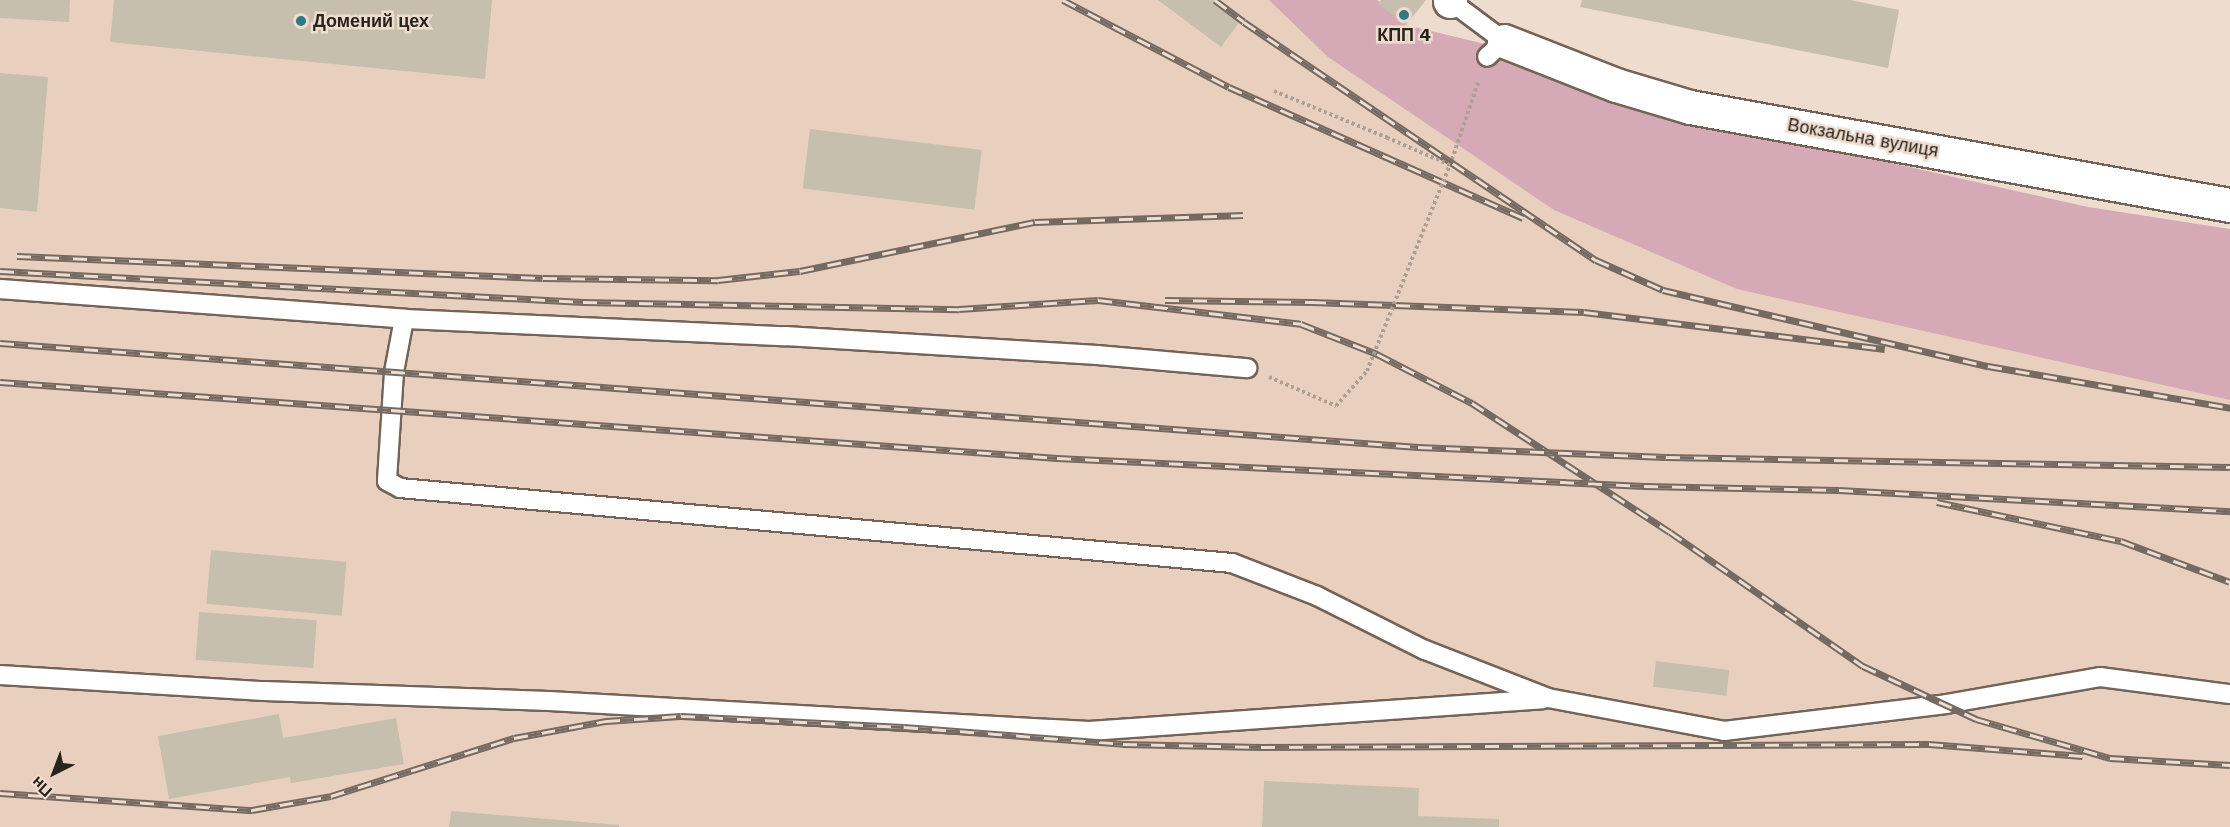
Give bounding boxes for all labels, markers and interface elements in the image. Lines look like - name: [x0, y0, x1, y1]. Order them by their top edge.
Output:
- marker: КПП 4: [1397, 8, 1411, 22]
- place label: Домений цех: [313, 10, 429, 32]
- marker: Домений цех: [294, 14, 308, 28]
- place label: КПП 4: [1377, 24, 1431, 46]
- street label: Вокзальна вулиця: [1786, 114, 1940, 162]
- north arrow: [24, 743, 84, 803]
- text: Пн: [27, 773, 56, 801]

